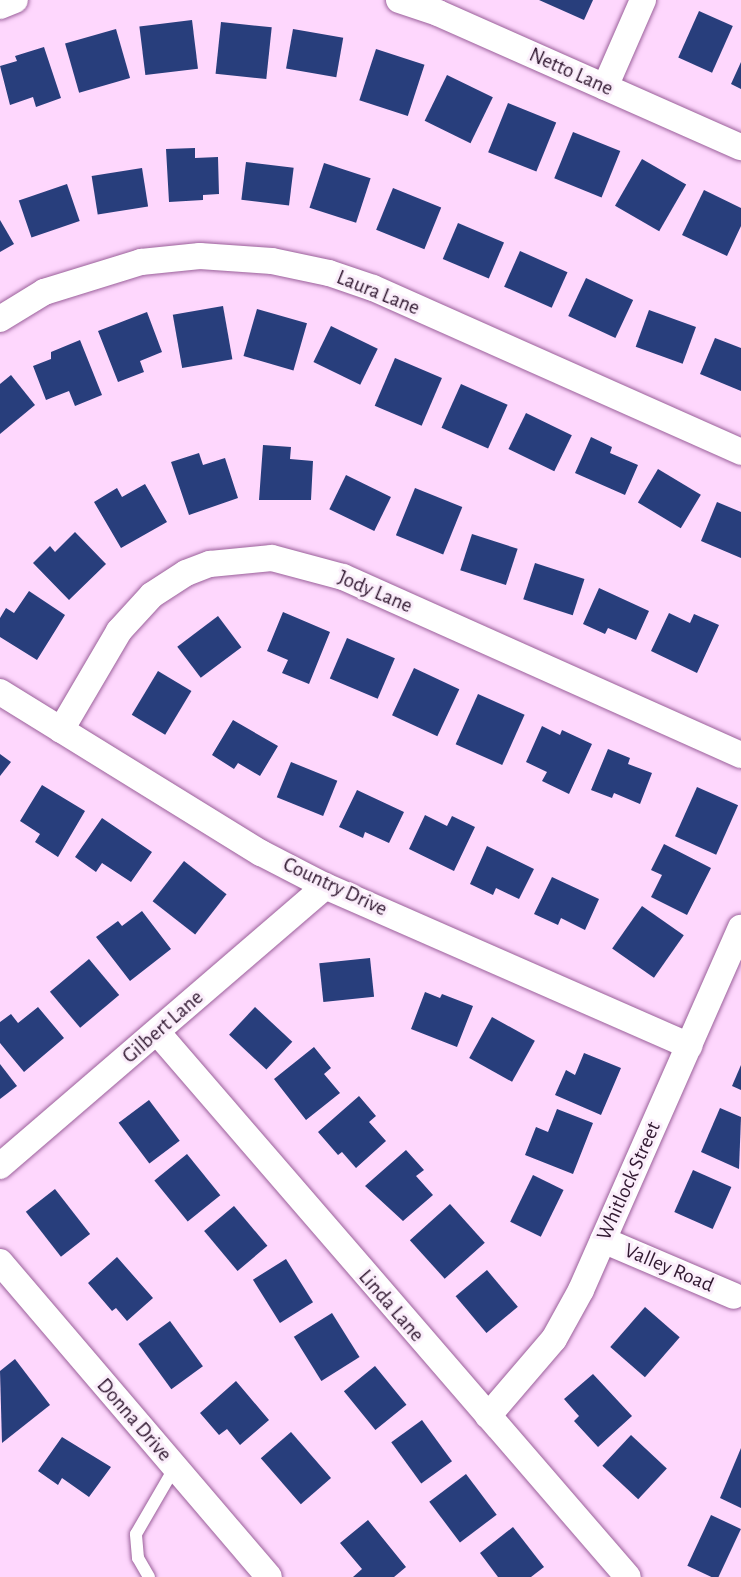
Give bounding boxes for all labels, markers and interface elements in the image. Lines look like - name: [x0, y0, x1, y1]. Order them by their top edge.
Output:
- street label: Netto Lane: [525, 42, 617, 102]
- street label: Laura Lane: [333, 265, 423, 321]
- street label: Jody Lane: [334, 565, 416, 619]
- street label: Country Drive: [279, 852, 391, 922]
- street label: Gilbert Lane: [117, 985, 209, 1069]
- street label: Whitlock Street: [592, 1118, 666, 1244]
- street label: Valley Road: [621, 1238, 717, 1298]
- street label: Linda Lane: [353, 1265, 429, 1347]
- street label: Donna Drive: [91, 1373, 177, 1467]

